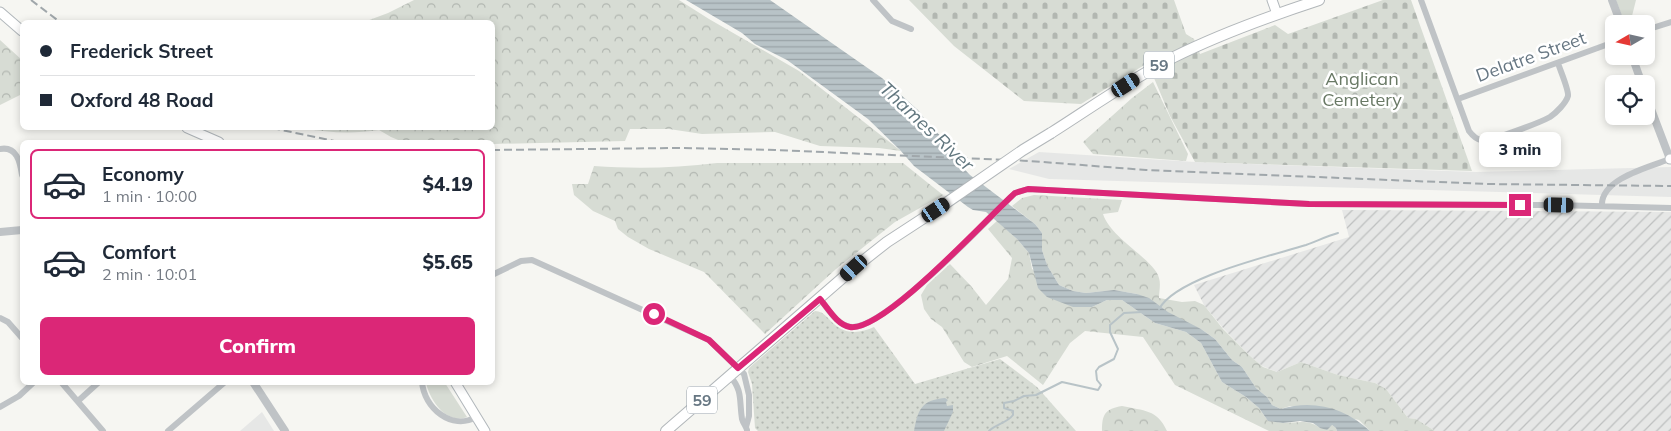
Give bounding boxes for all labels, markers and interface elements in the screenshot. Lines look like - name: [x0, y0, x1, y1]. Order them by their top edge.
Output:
- north arrow: [1605, 15, 1655, 65]
- map controls: [1605, 15, 1655, 125]
- street label: Delatre Street: [1473, 26, 1589, 87]
- text: Frederick Street: [70, 39, 213, 63]
- road number: 59: [1144, 52, 1174, 78]
- park label: Anglican Cemetery: [1322, 67, 1402, 111]
- car: [1109, 71, 1142, 99]
- button: locate: [1605, 75, 1655, 125]
- water label: Thames River: [875, 76, 980, 177]
- text: Oxford 48 Road: [70, 88, 214, 112]
- callout: 3 min: [1479, 132, 1561, 168]
- text: 3 min: [1499, 139, 1541, 159]
- icon: car: [42, 162, 87, 207]
- text: Economy: [102, 162, 184, 186]
- text: $4.19: [422, 172, 473, 196]
- text: 1 min · 10:00: [102, 186, 197, 206]
- route end: [1509, 194, 1531, 216]
- car: [919, 195, 952, 225]
- car: [1543, 197, 1574, 213]
- icon: car: [42, 240, 87, 285]
- text: Comfort: [102, 240, 176, 264]
- text: $5.65: [422, 250, 473, 274]
- car: [837, 252, 870, 284]
- text: 2 min · 10:01: [102, 264, 197, 284]
- route start: [643, 303, 665, 325]
- button: Confirm: [40, 317, 475, 375]
- road number: 59: [687, 386, 717, 414]

